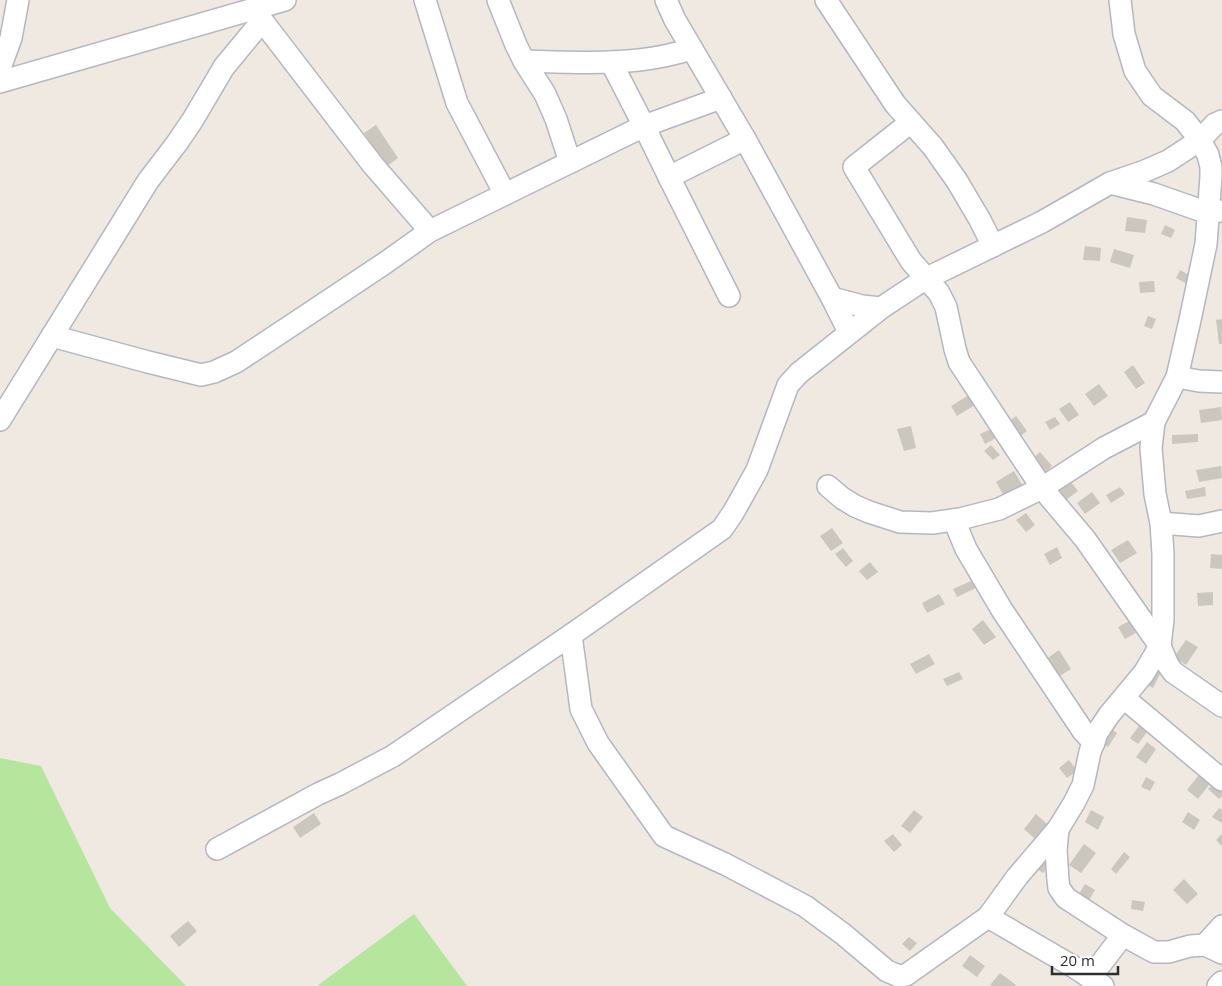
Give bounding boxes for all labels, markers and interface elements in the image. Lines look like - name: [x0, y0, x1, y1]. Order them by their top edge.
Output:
- scale bar: [1052, 944, 1118, 976]
- text: 20 m: [1060, 950, 1095, 970]

